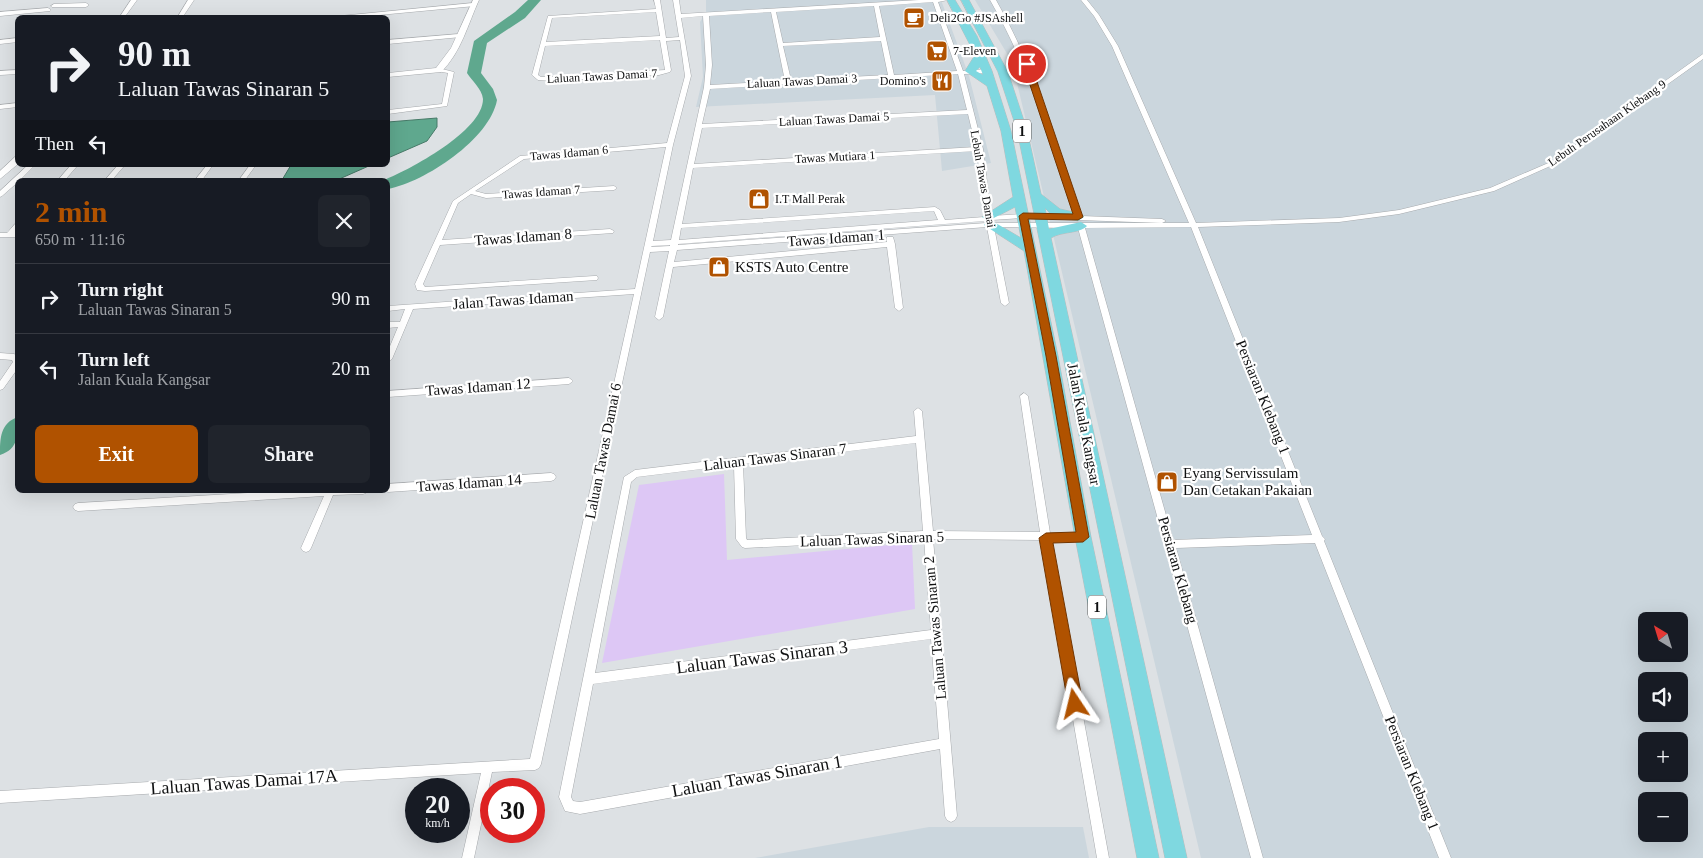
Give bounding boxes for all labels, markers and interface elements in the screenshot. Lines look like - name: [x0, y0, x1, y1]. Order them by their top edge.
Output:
- cafe icon: Deli2Go #JSAshell: [902, 6, 926, 30]
- place label: Deli2Go #JSAshell: [930, 11, 1024, 25]
- icon: right: [35, 35, 100, 100]
- text: 90 m: [118, 35, 191, 74]
- supermarket icon: 7-Eleven: [925, 39, 949, 63]
- pin: [1006, 43, 1048, 85]
- place label: 7-Eleven: [953, 44, 996, 58]
- icon: arrive: [1013, 50, 1041, 78]
- street label: Laluan Tawas Damai 7: [546, 66, 658, 86]
- restaurant icon: Domino's: [930, 69, 954, 93]
- street label: Laluan Tawas Damai 3: [746, 71, 858, 91]
- place label: Domino's: [880, 74, 926, 88]
- text: Laluan Tawas Sinaran 5: [118, 76, 329, 101]
- street label: Lebuh Perusahaan Klebang 9: [1545, 77, 1669, 169]
- street label: Laluan Tawas Damai 5: [778, 109, 890, 129]
- road number: 1: [1013, 120, 1031, 142]
- street label: Lebuh Tawas Damai: [968, 129, 999, 230]
- icon: left: [84, 130, 112, 158]
- text: Then: [35, 133, 74, 154]
- street label: Tawas Idaman 6: [529, 143, 609, 163]
- street label: Tawas Mutiara 1: [794, 148, 876, 166]
- street label: Tawas Idaman 7: [501, 182, 581, 202]
- shop icon: I.T Mall Perak: [747, 187, 771, 211]
- place label: I.T Mall Perak: [775, 192, 845, 206]
- text: 2 min: [35, 195, 108, 228]
- button: close: [318, 195, 370, 247]
- street label: Tawas Idaman 8: [474, 226, 572, 248]
- street label: Tawas Idaman 1: [787, 227, 885, 249]
- text: 650 m · 11:16: [35, 231, 125, 248]
- shop icon: KSTS Auto Centre: [707, 255, 731, 279]
- place label: KSTS Auto Centre: [735, 259, 849, 275]
- text: Turn right: [78, 279, 163, 300]
- icon: right: [35, 285, 63, 313]
- text: 90 m: [331, 288, 370, 309]
- street label: Jalan Tawas Idaman: [452, 288, 574, 312]
- text: Laluan Tawas Sinaran 5: [78, 301, 232, 318]
- street label: Persiaran Klebang 1: [1233, 338, 1293, 456]
- text: Turn left: [78, 349, 150, 370]
- icon: left: [35, 355, 63, 383]
- text: 20 m: [331, 358, 370, 379]
- street label: Jalan Kuala Kangsar: [1064, 362, 1104, 486]
- text: Jalan Kuala Kangsar: [78, 371, 210, 388]
- street label: Tawas Idaman 12: [425, 375, 531, 399]
- street label: Laluan Tawas Damai 6: [582, 381, 624, 520]
- button: Exit: [35, 425, 198, 483]
- button: Share: [208, 425, 370, 483]
- street label: Laluan Tawas Sinaran 7: [703, 440, 848, 474]
- place label: Eyang Servissulam Dan Cetakan Pakaian: [1183, 465, 1313, 498]
- shop icon: Eyang Servissulam Dan Cetakan Pakaian: [1155, 470, 1179, 494]
- street label: Tawas Idaman 14: [416, 471, 523, 495]
- street label: Persiaran Klebang: [1155, 515, 1201, 626]
- street label: Laluan Tawas Sinaran 5: [800, 528, 944, 550]
- street label: Laluan Tawas Sinaran 2: [921, 556, 949, 700]
- road number: 1: [1088, 596, 1106, 618]
- north arrow: [1638, 612, 1688, 662]
- map controls: [1638, 612, 1688, 842]
- street label: Laluan Tawas Sinaran 3: [675, 637, 849, 677]
- button: sound: [1638, 672, 1688, 722]
- position arrow: [1048, 677, 1100, 729]
- street label: Persiaran Klebang 1: [1382, 714, 1442, 832]
- button: +: [1638, 732, 1688, 782]
- street label: Laluan Tawas Sinaran 1: [670, 751, 844, 801]
- street label: Laluan Tawas Damai 17A: [150, 765, 338, 799]
- speed limit sign: 30: [480, 778, 545, 843]
- text: 20: [425, 791, 450, 818]
- button: −: [1638, 792, 1688, 842]
- text: km/h: [425, 816, 450, 830]

